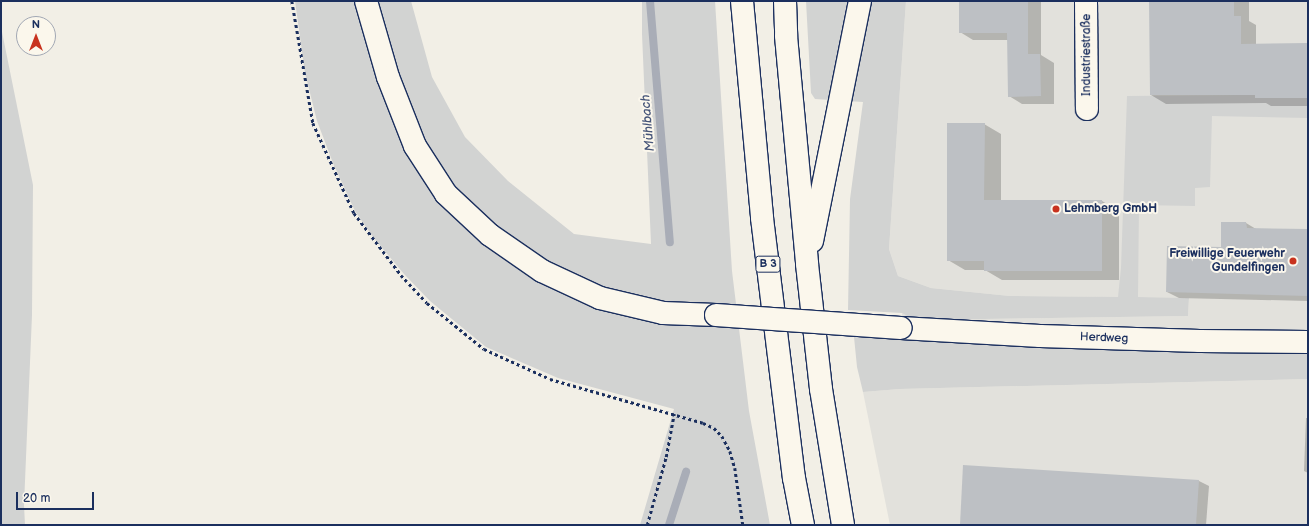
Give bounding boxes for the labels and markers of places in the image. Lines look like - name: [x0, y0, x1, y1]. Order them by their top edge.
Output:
- place label: Lehmberg GmbH: [1064, 202, 1157, 216]
- marker: Lehmberg GmbH: [1051, 204, 1061, 214]
- place label: Freiwillige Feuerwehr Gundelfingen: [1169, 247, 1285, 275]
- marker: Freiwillige Feuerwehr Gundelfingen: [1288, 256, 1298, 266]

